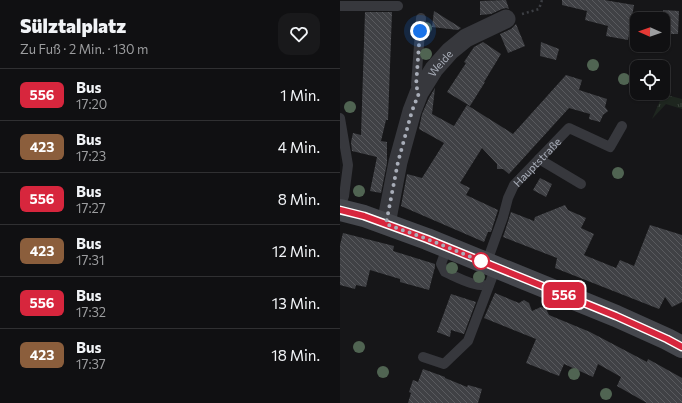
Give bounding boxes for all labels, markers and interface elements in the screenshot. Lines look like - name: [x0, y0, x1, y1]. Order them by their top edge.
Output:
- north arrow: [630, 12, 670, 52]
- map controls: [630, 12, 670, 100]
- button: heart: [278, 13, 320, 55]
- text: Sülztalplatz: [20, 14, 126, 37]
- your location: [410, 21, 430, 41]
- text: Zu Fuß · 2 Min. · 130 m: [20, 41, 148, 57]
- street label: Weide: [425, 47, 455, 79]
- button: locate: [630, 60, 670, 100]
- text: Bus: [76, 78, 101, 96]
- text: 556: [30, 86, 54, 103]
- text: 1 Min.: [280, 86, 320, 104]
- text: 17:20: [76, 96, 107, 112]
- text: Bus: [76, 130, 101, 148]
- street label: Hauptstraße: [510, 134, 563, 189]
- text: 423: [30, 138, 54, 155]
- text: 4 Min.: [278, 138, 320, 156]
- text: 17:23: [76, 148, 106, 164]
- text: Bus: [76, 182, 101, 200]
- text: 556: [30, 190, 54, 207]
- text: 8 Min.: [278, 190, 320, 208]
- text: 17:27: [76, 200, 106, 216]
- text: Bus: [76, 234, 101, 252]
- text: 423: [30, 242, 54, 259]
- text: 12 Min.: [272, 242, 320, 260]
- text: 17:31: [76, 252, 104, 268]
- unlabelled marker: [472, 252, 490, 270]
- line badge: 556: [541, 282, 587, 308]
- text: Bus: [76, 286, 101, 304]
- text: 556: [552, 286, 576, 303]
- text: 556: [30, 294, 54, 311]
- text: 13 Min.: [272, 294, 320, 312]
- text: 17:32: [76, 304, 106, 320]
- text: Bus: [76, 338, 101, 356]
- text: 423: [30, 346, 54, 363]
- text: 18 Min.: [271, 346, 320, 364]
- text: 17:37: [76, 356, 106, 372]

